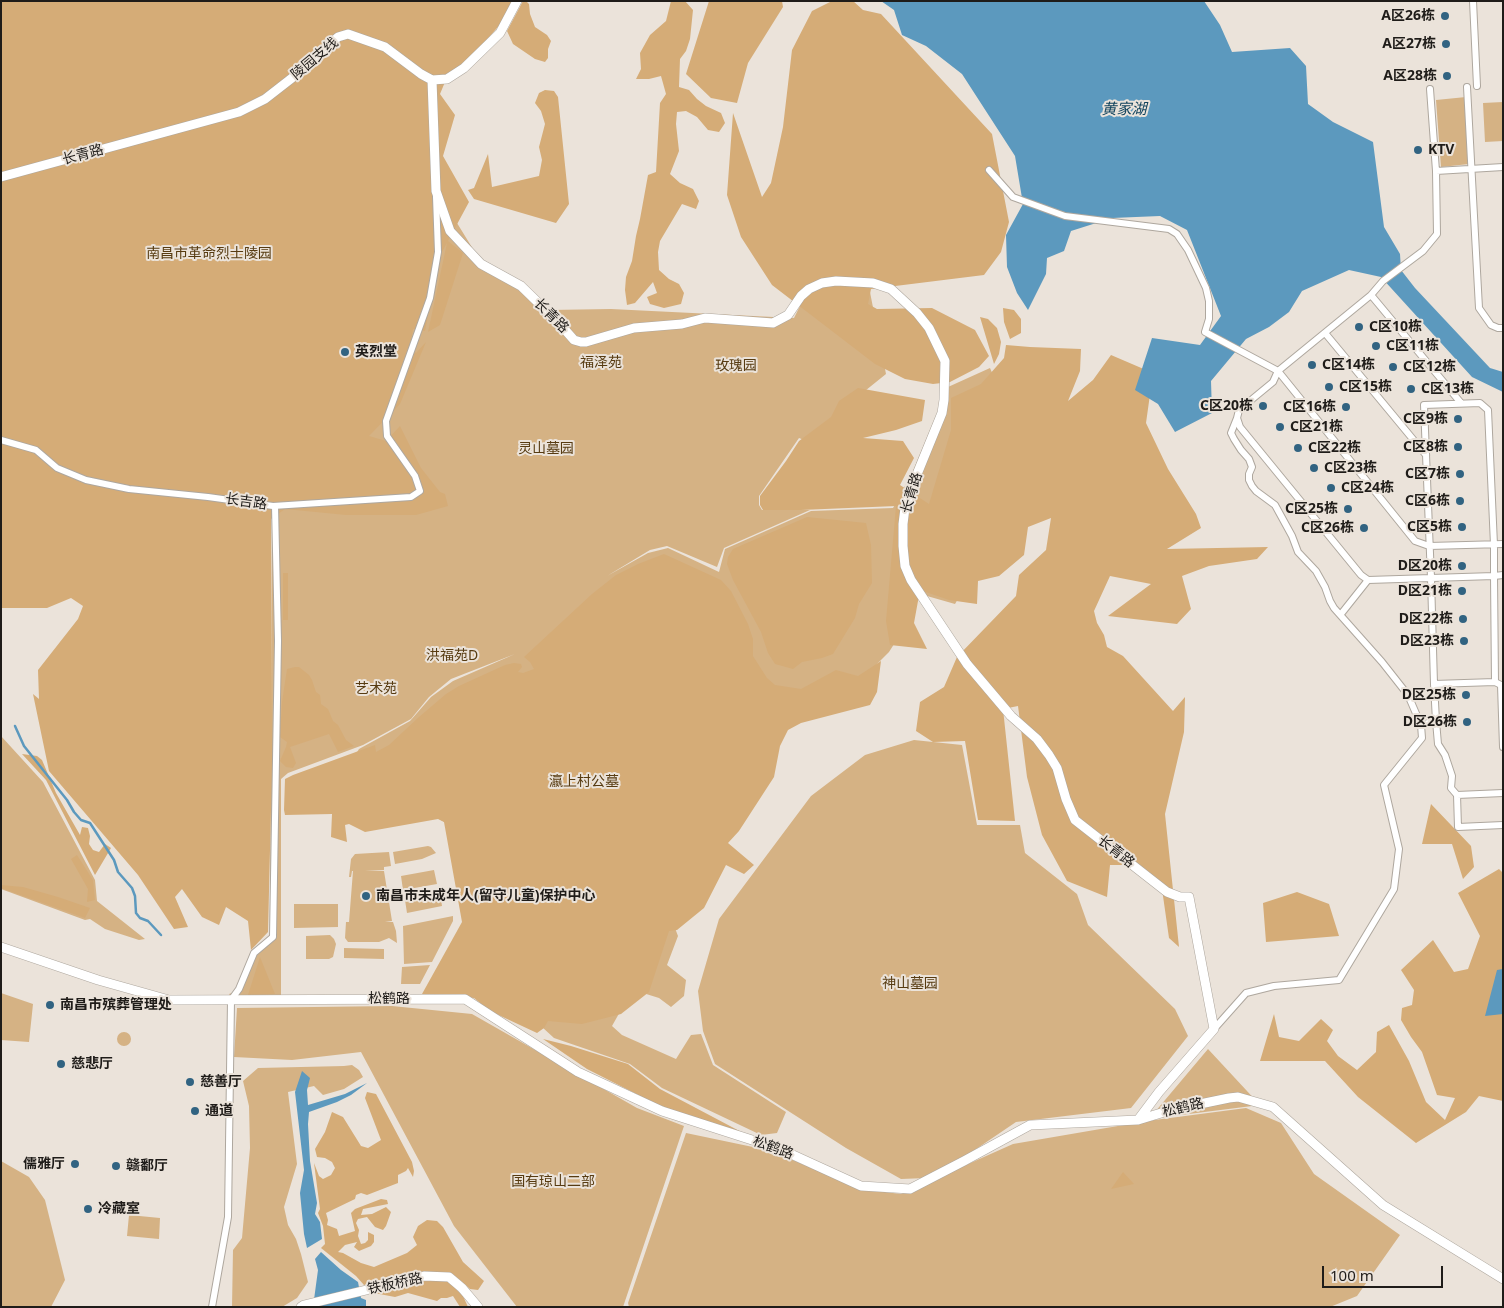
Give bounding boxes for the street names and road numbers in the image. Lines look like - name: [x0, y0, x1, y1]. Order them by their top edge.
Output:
- street label: 陵园支线: [288, 35, 342, 83]
- street label: 长青路: [61, 141, 105, 169]
- street label: 长青路: [530, 295, 572, 337]
- street label: 长青路: [898, 470, 926, 516]
- street label: 长吉路: [224, 491, 268, 513]
- street label: 长青路: [1094, 832, 1138, 872]
- street label: 松鹤路: [368, 991, 410, 1007]
- street label: 松鹤路: [1161, 1095, 1205, 1121]
- street label: 松鹤路: [750, 1133, 796, 1163]
- street label: 铁板桥路: [366, 1270, 424, 1298]

